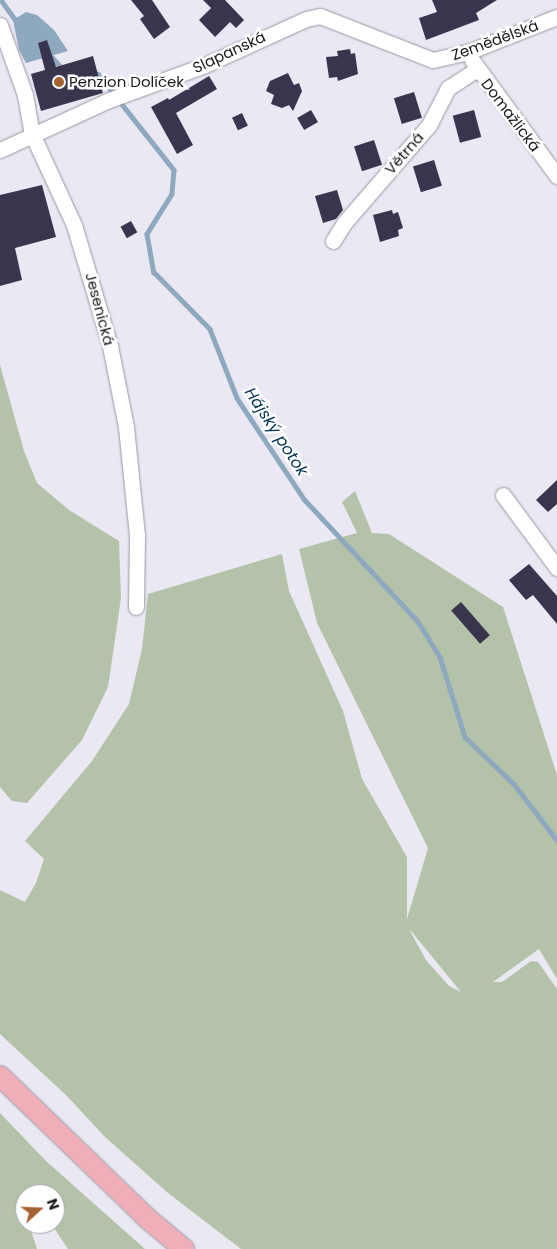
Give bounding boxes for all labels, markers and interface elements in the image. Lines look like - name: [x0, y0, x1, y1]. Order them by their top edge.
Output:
- street label: Zemědělská: [449, 16, 541, 64]
- street label: Slapanská: [190, 27, 268, 77]
- place label: Penzion Dolíček: [69, 73, 184, 91]
- street label: Domažlická: [478, 75, 544, 155]
- marker: Penzion Dolíček: [53, 76, 65, 88]
- street label: Větrná: [381, 128, 427, 178]
- street label: Jesenická: [82, 271, 118, 347]
- water label: Hájský potok: [240, 384, 312, 480]
- north arrow: [15, 1184, 65, 1234]
- text: N: [42, 1196, 64, 1213]

